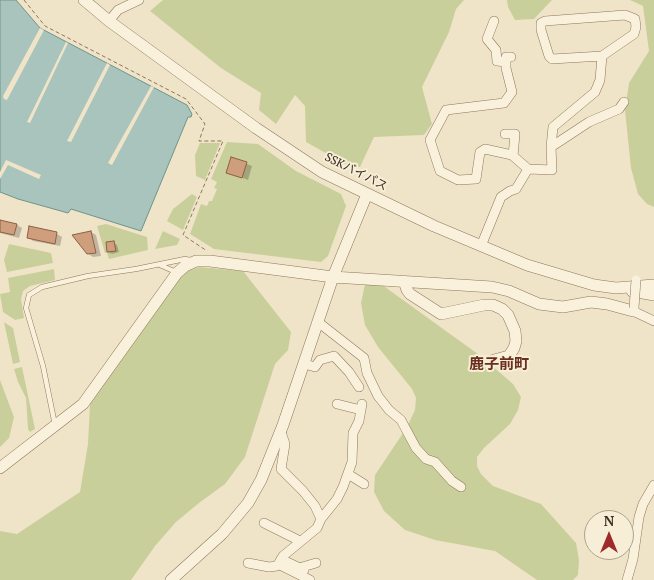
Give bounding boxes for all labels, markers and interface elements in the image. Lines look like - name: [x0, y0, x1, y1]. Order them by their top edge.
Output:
- street label: SSKバイパス: [322, 150, 390, 194]
- district label: 鹿子前町: [469, 356, 529, 374]
- north arrow: [584, 510, 634, 560]
- text: N: [604, 511, 614, 530]

